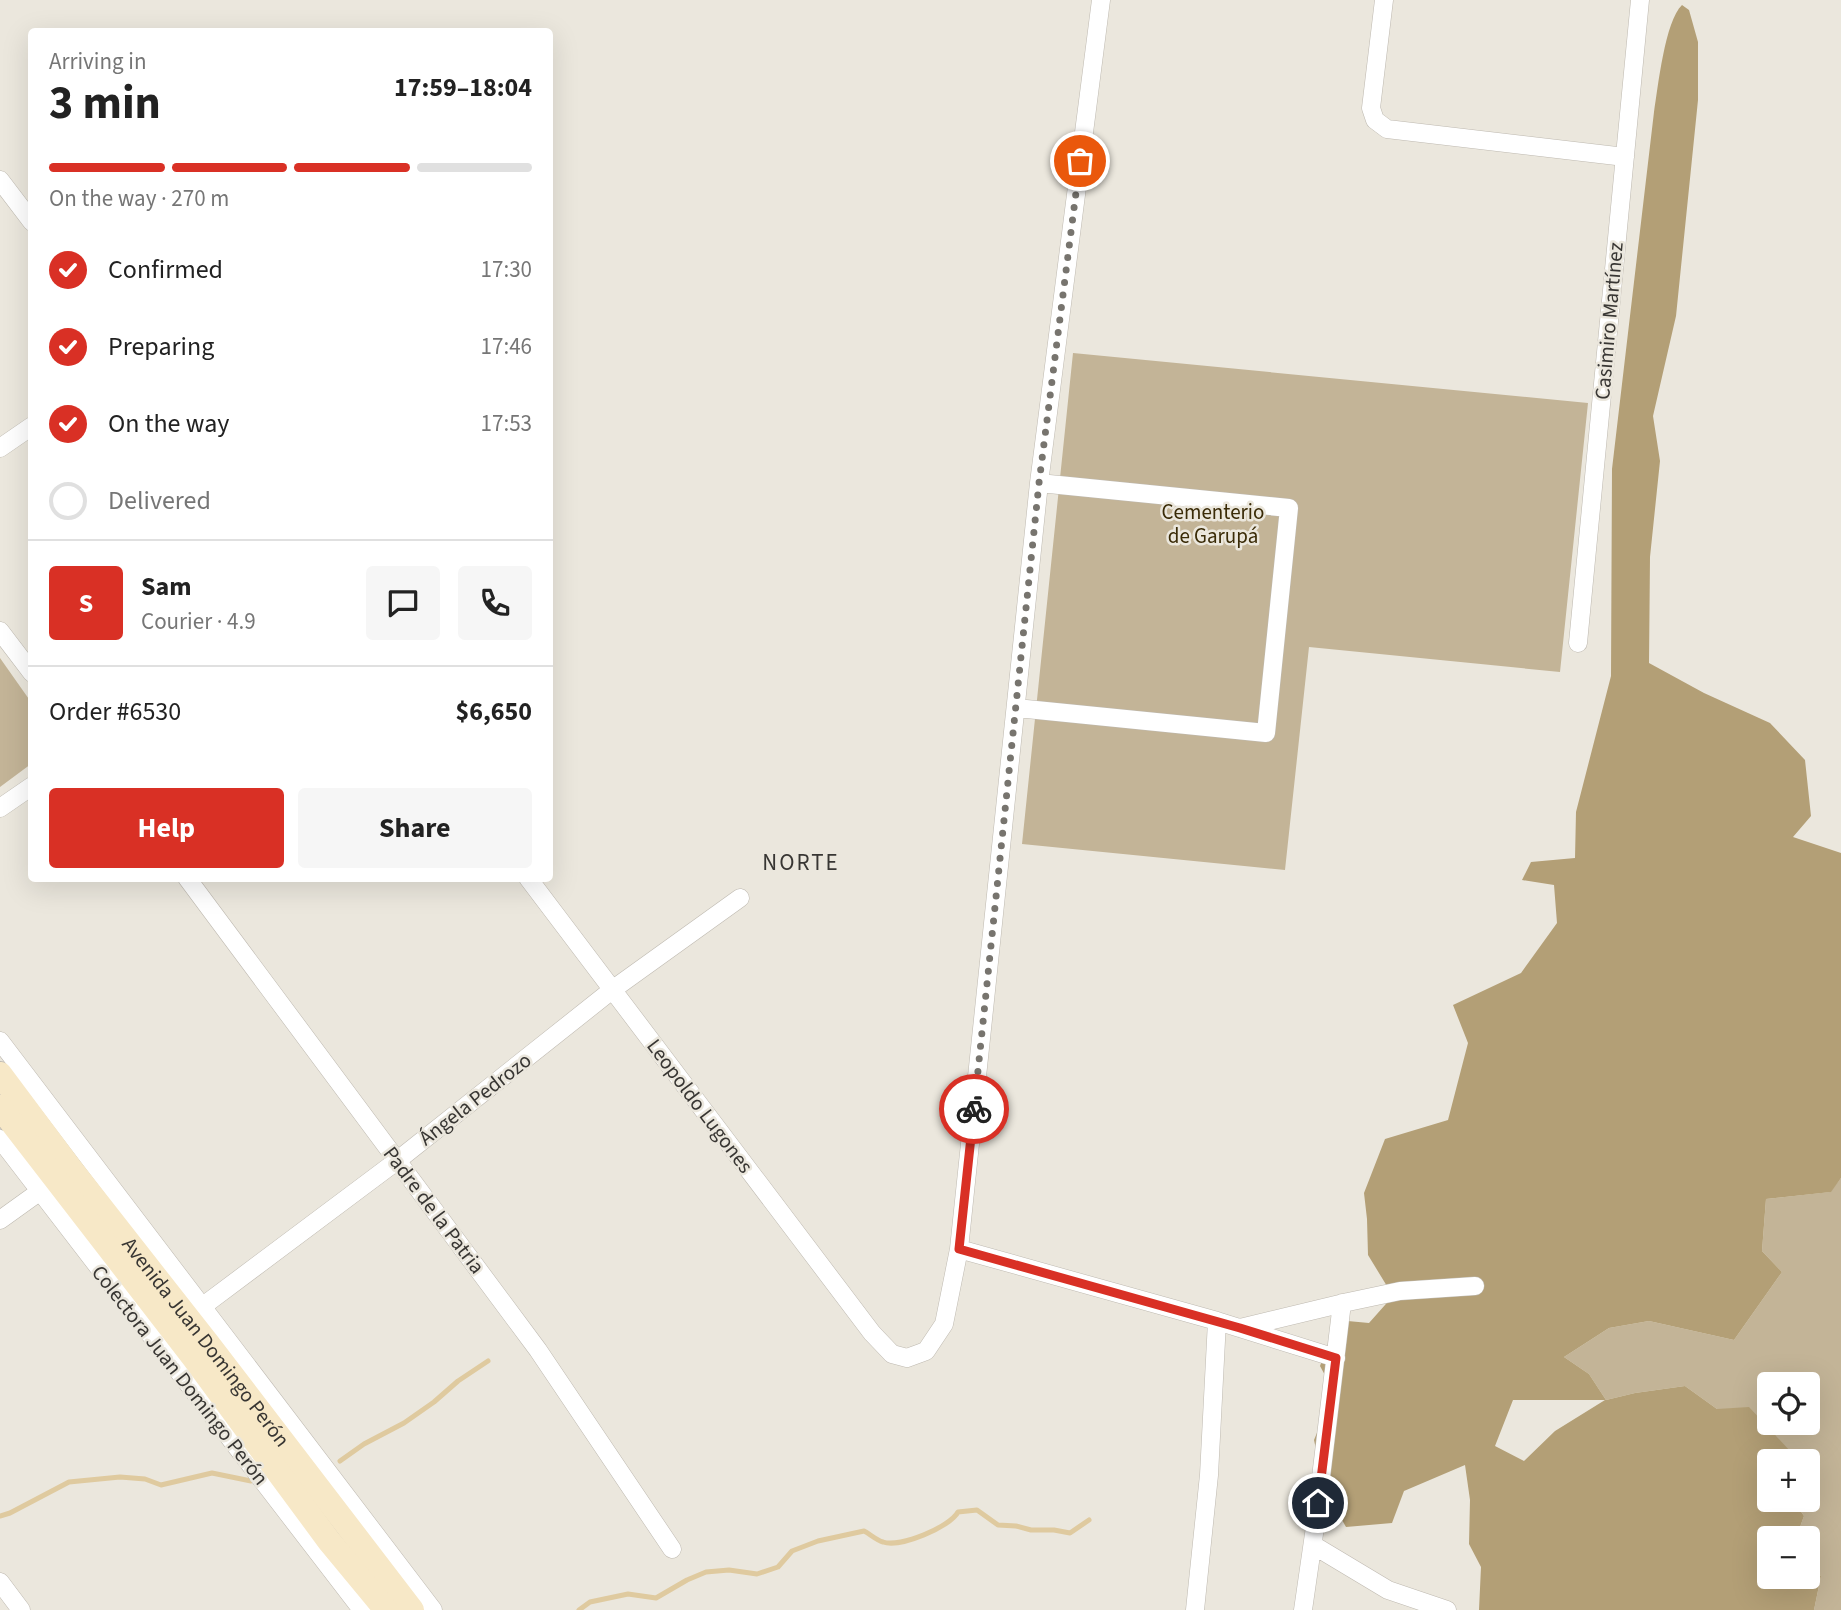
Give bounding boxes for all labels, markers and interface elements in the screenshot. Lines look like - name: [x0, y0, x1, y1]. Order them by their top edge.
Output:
- text: Arriving in: [49, 45, 147, 78]
- text: 17:59–18:04: [394, 69, 532, 106]
- text: 3 min: [49, 71, 161, 136]
- pin: [1050, 131, 1110, 191]
- icon: bag: [1061, 142, 1099, 180]
- text: On the way · 270 m: [49, 182, 229, 215]
- street label: Casimiro Martínez: [1587, 241, 1631, 401]
- icon: check: [49, 251, 87, 289]
- text: Confirmed: [108, 251, 223, 288]
- text: 17:30: [481, 253, 532, 286]
- icon: check: [49, 328, 87, 366]
- text: Preparing: [108, 328, 214, 365]
- text: 17:46: [481, 330, 532, 363]
- icon: check: [49, 405, 87, 443]
- text: On the way: [108, 405, 229, 442]
- text: 17:53: [481, 407, 532, 440]
- text: Delivered: [108, 482, 211, 519]
- park label: Cementerio de Garupá: [1162, 497, 1264, 551]
- button: chat: [366, 566, 440, 640]
- button: phone: [458, 566, 532, 640]
- text: Sam: [141, 568, 191, 605]
- text: S: [79, 585, 93, 622]
- text: Courier · 4.9: [141, 605, 256, 638]
- text: Order #6530: [49, 693, 181, 730]
- text: $6,650: [456, 693, 532, 730]
- button: Help: [49, 788, 284, 868]
- button: Share: [298, 788, 532, 868]
- district label: NORTE: [762, 846, 840, 879]
- street label: Leopoldo Lugones: [640, 1033, 761, 1180]
- street label: Ángela Pedrozo: [412, 1045, 538, 1153]
- courier: [939, 1074, 1009, 1144]
- icon: bike: [955, 1090, 993, 1128]
- street label: Padre de la Patria: [376, 1140, 492, 1280]
- street label: Avenida Juan Domingo Perón: [115, 1231, 297, 1453]
- street label: Colectora Juan Domingo Perón: [84, 1259, 276, 1491]
- map controls: [1757, 1372, 1820, 1589]
- button: locate: [1757, 1372, 1820, 1435]
- button: +: [1757, 1449, 1820, 1512]
- pin: [1288, 1473, 1348, 1533]
- icon: home: [1299, 1484, 1337, 1522]
- button: −: [1757, 1526, 1820, 1589]

